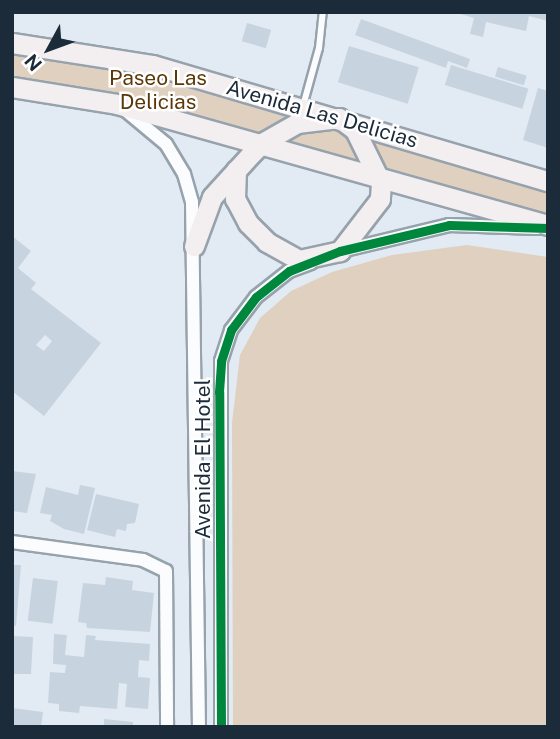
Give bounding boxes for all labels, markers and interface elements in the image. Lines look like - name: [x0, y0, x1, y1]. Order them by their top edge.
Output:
- north arrow: [14, 14, 84, 84]
- text: N: [20, 50, 46, 76]
- park label: Paseo Las Delicias: [109, 65, 207, 115]
- street label: Avenida Las Delicias: [223, 75, 421, 153]
- street label: Avenida El Hotel: [190, 379, 216, 539]

